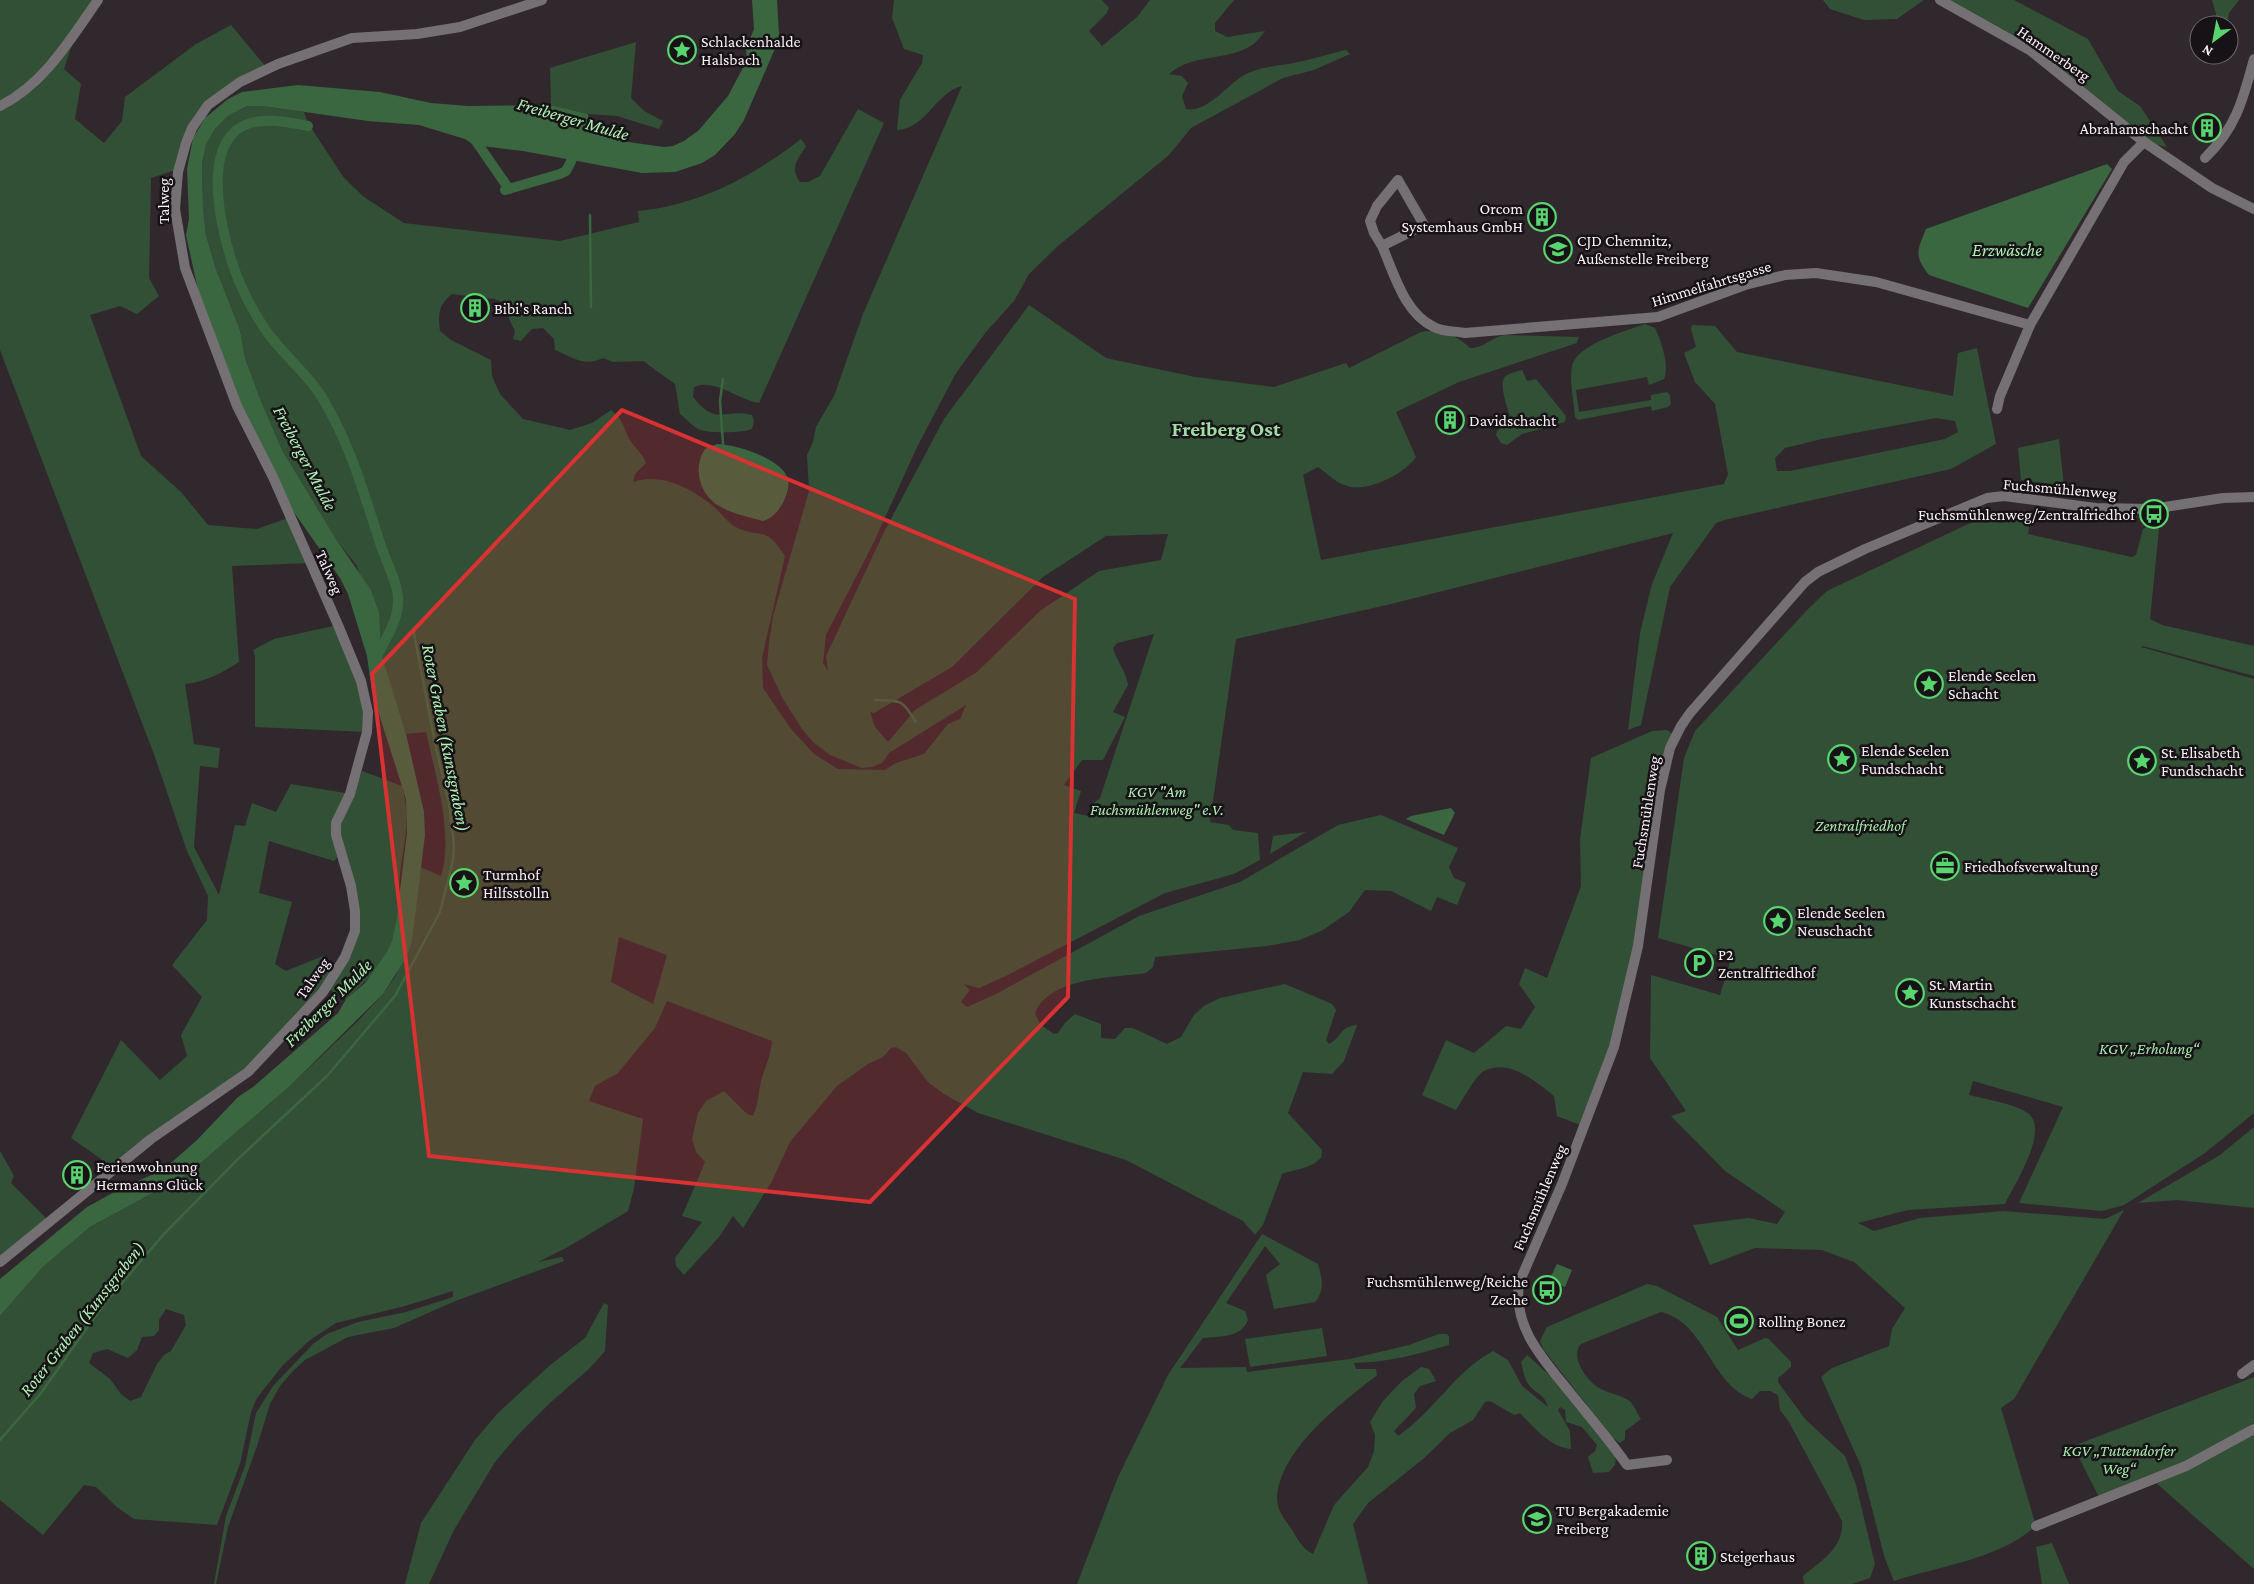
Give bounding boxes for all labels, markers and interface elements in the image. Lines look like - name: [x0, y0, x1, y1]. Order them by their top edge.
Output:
- north arrow: [2189, 15, 2239, 65]
- street label: Hammerberg: [2014, 22, 2093, 86]
- place label: Schlackenhalde Halsbach: [701, 33, 801, 68]
- place icon: Schlackenhalde Halsbach: [667, 35, 697, 65]
- text: N: [2198, 41, 2215, 60]
- water label: Freiberger Mulde: [515, 93, 631, 145]
- building icon: Abrahamschacht: [2192, 113, 2222, 143]
- place label: Abrahamschacht: [2080, 120, 2189, 137]
- street label: Talweg: [155, 178, 173, 224]
- place label: Orcom Systemhaus GmbH: [1402, 200, 1523, 236]
- building icon: Orcom Systemhaus GmbH: [1527, 202, 1557, 232]
- place label: CJD Chemnitz, Außenstelle Freiberg: [1577, 232, 1709, 268]
- school or university icon: CJD Chemnitz, Außenstelle Freiberg: [1543, 234, 1573, 264]
- water label: Erzwäsche: [1972, 240, 2042, 260]
- street label: Himmelfahrtsgasse: [1649, 257, 1773, 311]
- building icon: Bibi's Ranch: [460, 293, 490, 323]
- place label: Bibi's Ranch: [494, 300, 573, 317]
- water label: Freiberger Mulde: [269, 402, 341, 514]
- building icon: Davidschacht: [1435, 405, 1465, 435]
- place label: Davidschacht: [1469, 412, 1557, 429]
- district label: Freiberg Ost: [1171, 417, 1281, 441]
- street label: Fuchsmühlenweg: [2003, 475, 2118, 503]
- bus stop icon: Fuchsmühlenweg/Zentralfriedhof: [2139, 499, 2169, 529]
- place label: Fuchsmühlenweg/Zentralfriedhof: [1918, 506, 2136, 524]
- street label: Talweg: [311, 548, 347, 597]
- water label: Roter Graben (Kunstgraben): [417, 643, 474, 833]
- place label: Elende Seelen Schacht: [1948, 667, 2037, 702]
- place icon: Elende Seelen Schacht: [1914, 669, 1944, 699]
- place label: Elende Seelen Fundschacht: [1861, 742, 1950, 777]
- place icon: Elende Seelen Fundschacht: [1827, 744, 1857, 774]
- place label: St. Elisabeth Fundschacht: [2161, 744, 2244, 779]
- place icon: St. Elisabeth Fundschacht: [2127, 746, 2157, 776]
- street label: Fuchsmühlenweg: [1628, 754, 1664, 870]
- park label: KGV "Am Fuchsmühlenweg" e.V.: [1090, 783, 1224, 819]
- park label: Zentralfriedhof: [1815, 817, 1908, 835]
- office icon: Friedhofsverwaltung: [1930, 851, 1960, 881]
- place label: Friedhofsverwaltung: [1964, 858, 2098, 876]
- place label: Turmhof Hilfsstolln: [483, 866, 550, 901]
- place icon: Turmhof Hilfsstolln: [449, 868, 479, 898]
- place label: Elende Seelen Neuschacht: [1797, 904, 1886, 939]
- place icon: Elende Seelen Neuschacht: [1763, 906, 1793, 936]
- place label: P2 Zentralfriedhof: [1718, 946, 1817, 981]
- parking icon: P2 Zentralfriedhof: [1684, 948, 1714, 978]
- street label: Talweg: [292, 954, 334, 1003]
- water label: Freiberger Mulde: [280, 955, 376, 1051]
- place label: St. Martin Kunstschacht: [1929, 976, 2016, 1011]
- place icon: St. Martin Kunstschacht: [1895, 978, 1925, 1008]
- park label: KGV „Erholung“: [2099, 1040, 2200, 1058]
- street label: Fuchsmühlenweg: [1509, 1141, 1571, 1253]
- place label: Ferienwohnung Hermanns Glück: [96, 1158, 203, 1193]
- building icon: Ferienwohnung Hermanns Glück: [62, 1160, 92, 1190]
- water label: Roter Graben (Kunstgraben): [16, 1238, 149, 1401]
- place label: Fuchsmühlenweg/Reiche Zeche: [1367, 1273, 1528, 1308]
- bus stop icon: Fuchsmühlenweg/Reiche Zeche: [1532, 1275, 1562, 1305]
- sports icon: Rolling Bonez: [1724, 1306, 1754, 1336]
- place label: Rolling Bonez: [1758, 1313, 1846, 1331]
- park label: KGV „Tuttendorfer Weg“: [2062, 1442, 2176, 1478]
- place label: TU Bergakademie Freiberg: [1556, 1502, 1669, 1538]
- school or university icon: TU Bergakademie Freiberg: [1522, 1504, 1552, 1534]
- building icon: Steigerhaus: [1686, 1541, 1716, 1571]
- place label: Steigerhaus: [1720, 1548, 1795, 1566]

